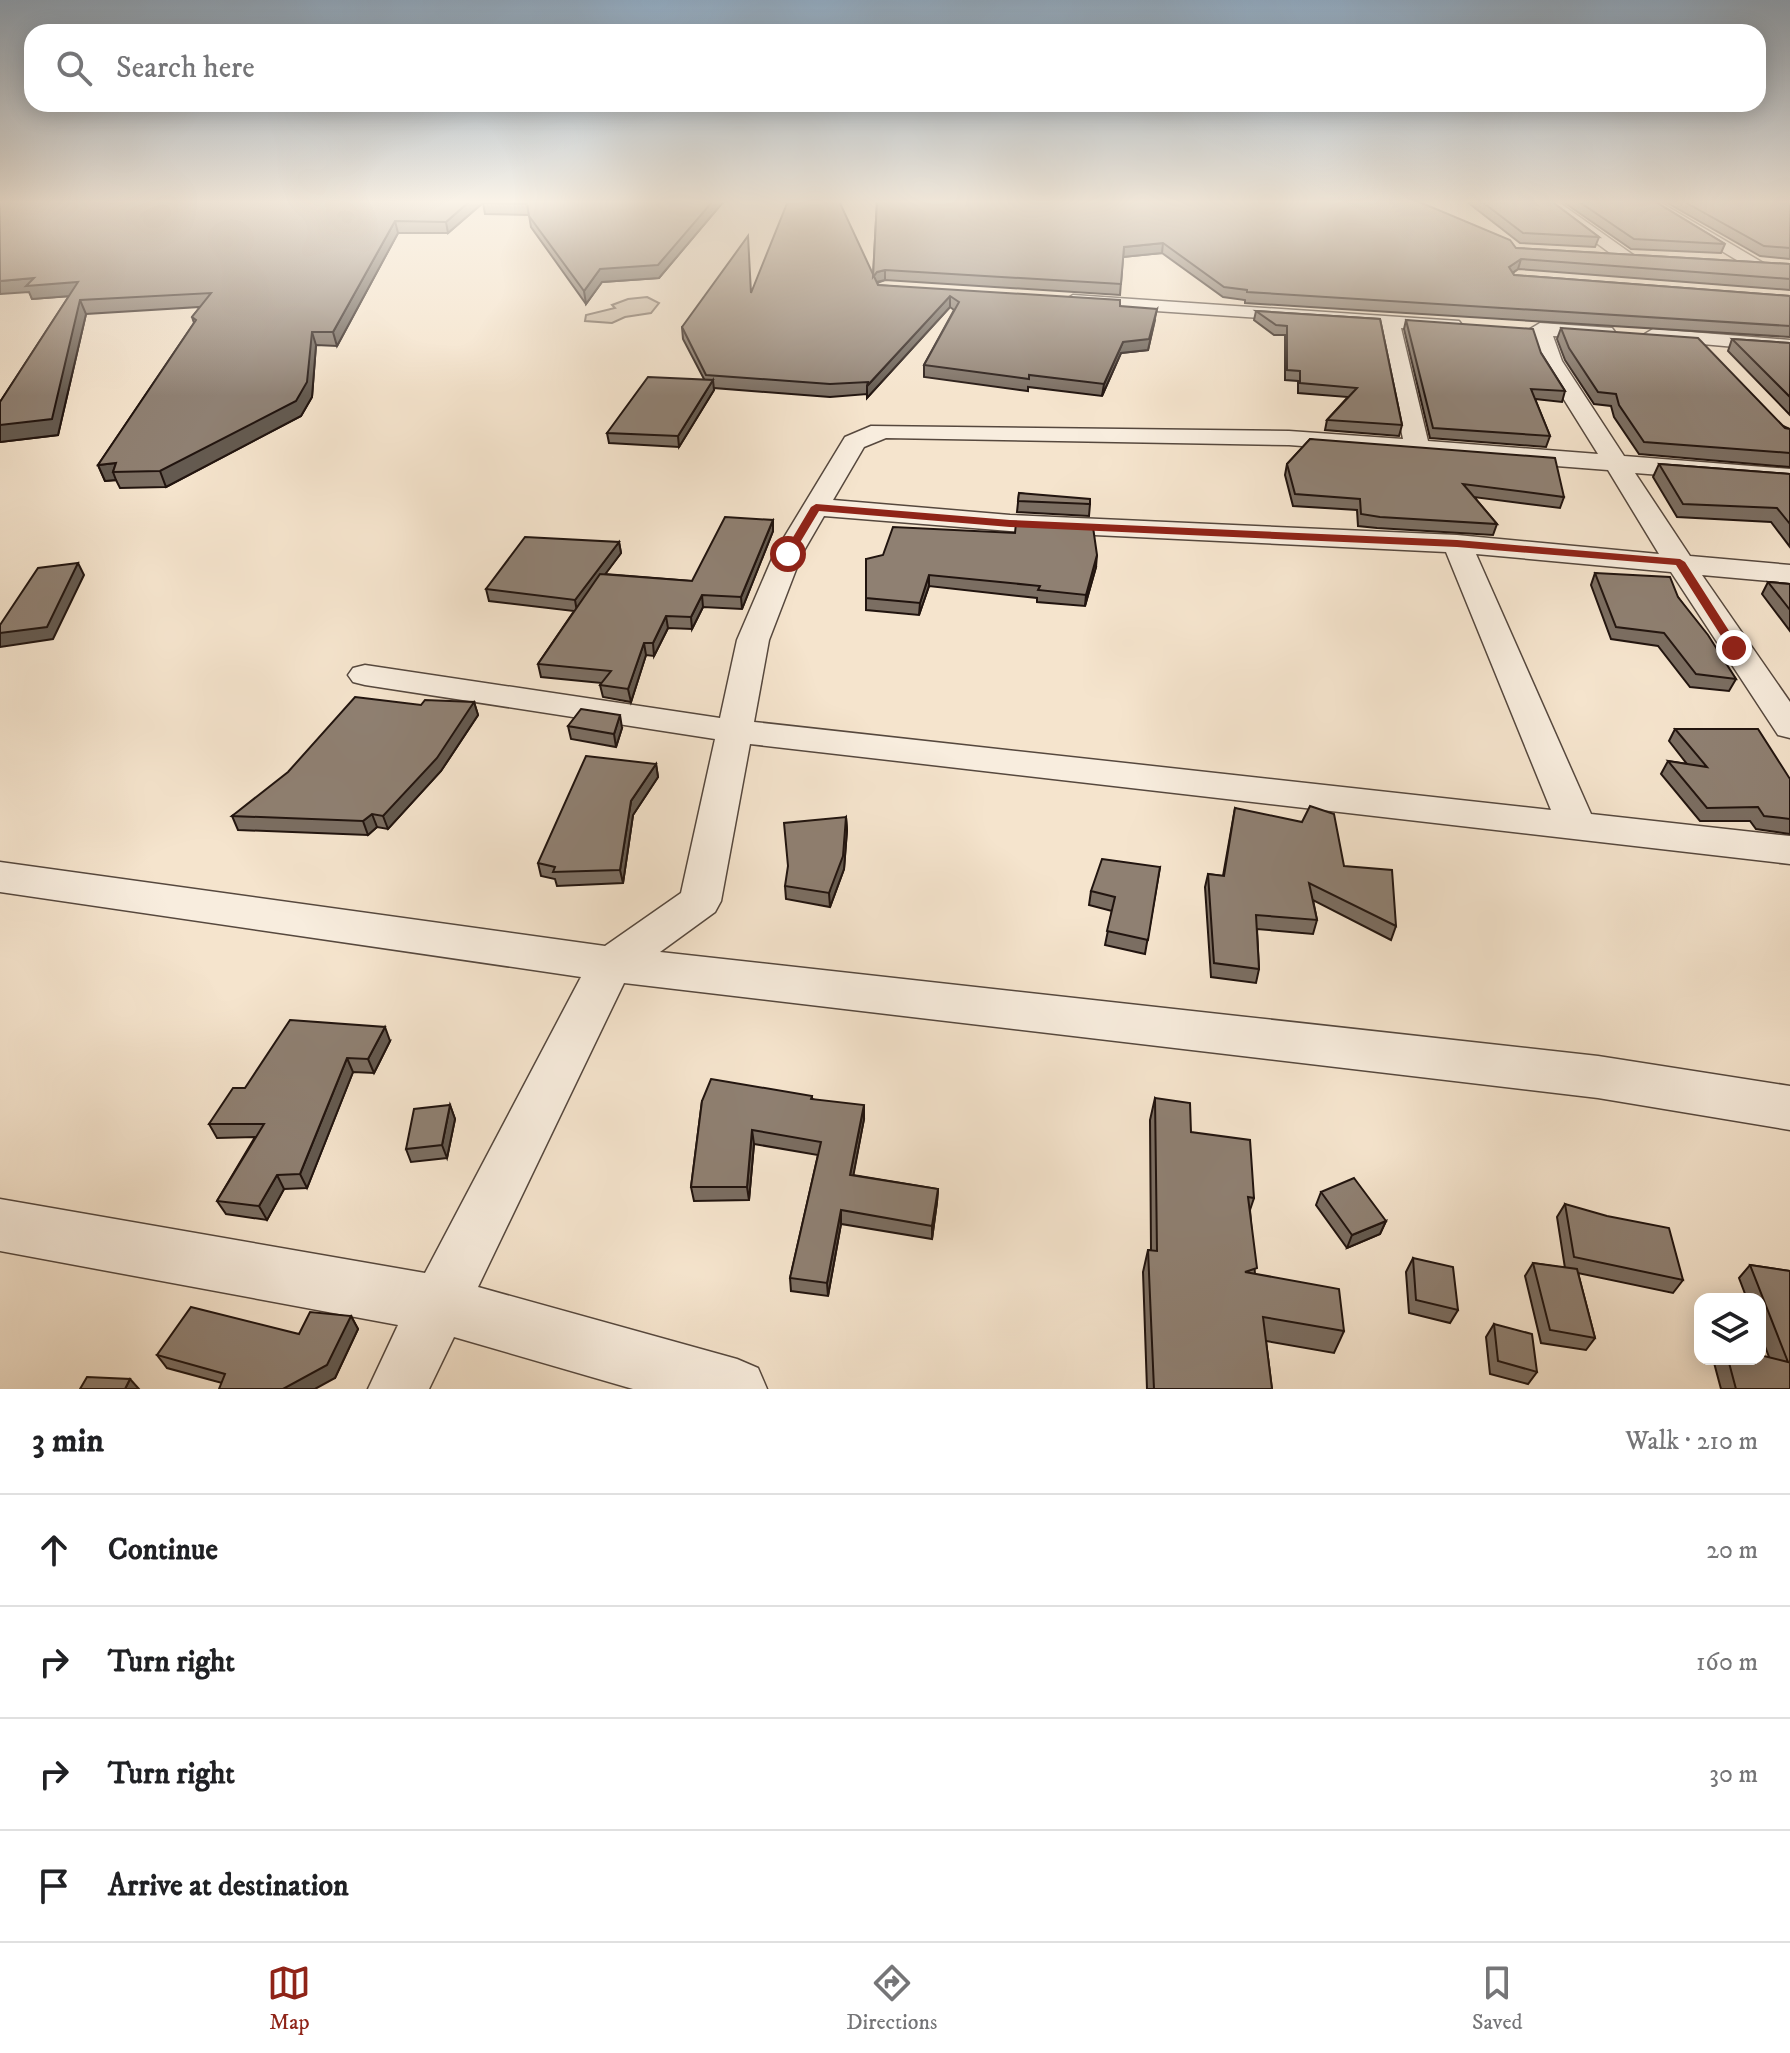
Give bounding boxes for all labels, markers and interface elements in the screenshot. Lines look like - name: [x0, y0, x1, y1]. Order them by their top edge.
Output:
- search box: [24, 24, 1766, 112]
- icon: search: [52, 46, 96, 90]
- text: Search here: [116, 50, 255, 87]
- route start: [770, 536, 806, 572]
- route end: [1716, 630, 1752, 666]
- map controls: [1694, 1293, 1766, 1365]
- button: layers: [1694, 1293, 1766, 1365]
- text: 3 min: [32, 1420, 104, 1462]
- text: Walk · 210 m: [1625, 1425, 1758, 1458]
- icon: ahead: [32, 1528, 76, 1572]
- text: Continue: [108, 1532, 218, 1569]
- text: 20 m: [1706, 1534, 1758, 1567]
- icon: right: [32, 1640, 76, 1684]
- text: Turn right: [108, 1644, 235, 1681]
- text: 160 m: [1696, 1646, 1758, 1679]
- icon: right: [32, 1752, 76, 1796]
- text: Turn right: [108, 1756, 235, 1793]
- text: 30 m: [1709, 1758, 1758, 1791]
- icon: arrive: [32, 1864, 76, 1908]
- text: Arrive at destination: [108, 1868, 349, 1905]
- tab: Map: [267, 1961, 311, 2036]
- tab: Directions: [846, 1961, 937, 2036]
- tab: Saved: [1472, 1961, 1523, 2036]

